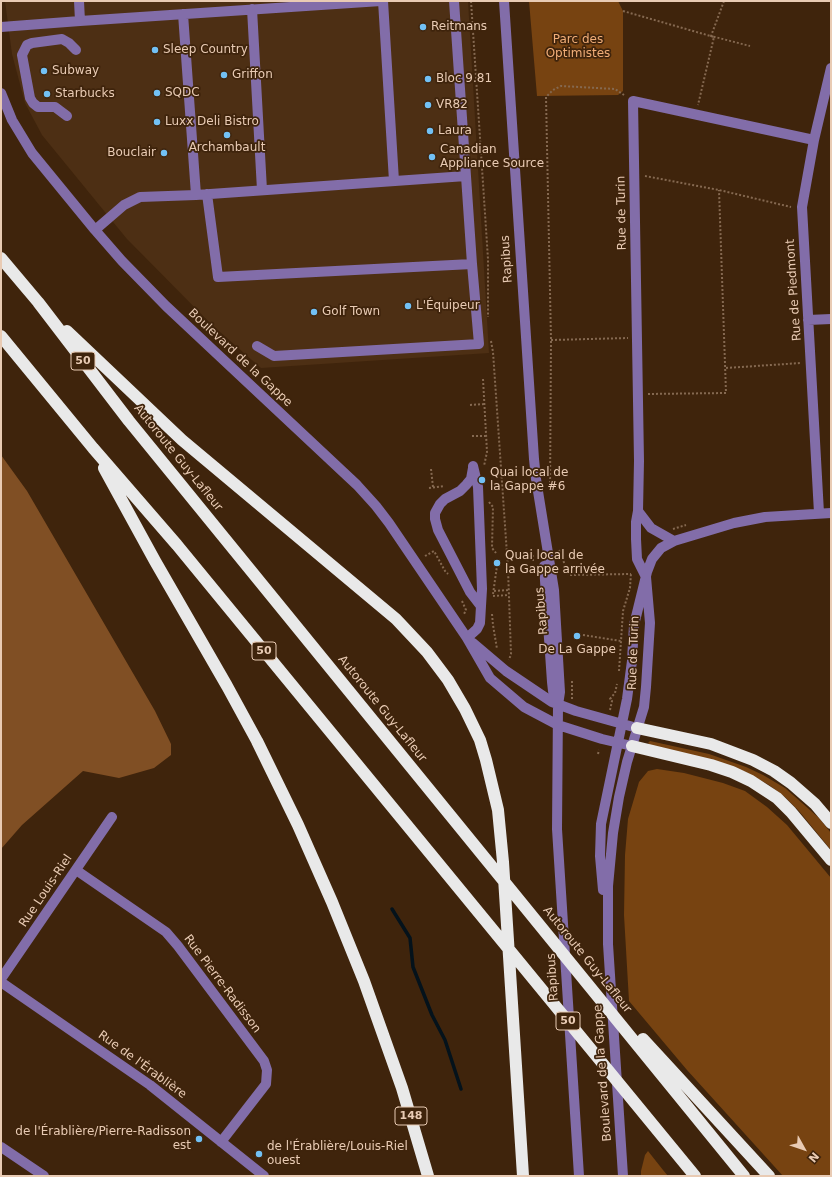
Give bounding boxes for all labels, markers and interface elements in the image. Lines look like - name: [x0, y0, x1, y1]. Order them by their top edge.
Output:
- place label: Reitmans: [431, 20, 487, 34]
- marker: Reitmans: [418, 22, 428, 32]
- park label: Parc des Optimistes: [546, 33, 610, 61]
- place label: Sleep Country: [163, 43, 248, 57]
- marker: Sleep Country: [150, 45, 160, 55]
- place label: Subway: [52, 64, 99, 78]
- marker: Subway: [39, 66, 49, 76]
- place label: Griffon: [232, 68, 273, 82]
- marker: Griffon: [219, 70, 229, 80]
- place label: Bloc 9.81: [436, 72, 492, 86]
- marker: Bloc 9.81: [423, 74, 433, 84]
- place label: SQDC: [165, 86, 200, 100]
- place label: Starbucks: [55, 87, 115, 101]
- marker: SQDC: [152, 88, 162, 98]
- marker: Starbucks: [42, 89, 52, 99]
- place label: VR82: [436, 98, 468, 112]
- marker: VR82: [423, 100, 433, 110]
- place label: Luxx Deli Bistro: [165, 115, 259, 129]
- marker: Luxx Deli Bistro: [152, 117, 162, 127]
- place label: Laura: [438, 124, 472, 138]
- marker: Laura: [425, 126, 435, 136]
- marker: Archambault: [222, 130, 232, 140]
- place label: Archambault: [189, 141, 265, 155]
- place label: Canadian Appliance Source: [440, 143, 544, 171]
- place label: Bouclair: [107, 146, 156, 160]
- marker: Bouclair: [159, 148, 169, 158]
- marker: Canadian Appliance Source: [427, 152, 437, 162]
- street label: Rue de Turin: [614, 176, 630, 250]
- street label: Rapibus: [498, 235, 516, 283]
- street label: Rue de Piedmont: [783, 239, 805, 341]
- place label: L'Équipeur: [416, 299, 480, 313]
- marker: L'Équipeur: [403, 301, 413, 311]
- place label: Golf Town: [322, 305, 380, 319]
- street label: Boulevard de la Gappe: [185, 306, 295, 410]
- marker: Golf Town: [309, 307, 319, 317]
- road number: 50: [71, 352, 95, 370]
- street label: Autoroute Guy-Lafleur: [131, 402, 225, 514]
- place label: Quai local de la Gappe #6: [490, 466, 568, 494]
- marker: Quai local de la Gappe #6: [477, 475, 487, 485]
- place label: Quai local de la Gappe arrivée: [505, 549, 605, 577]
- marker: Quai local de la Gappe arrivée: [492, 558, 502, 568]
- street label: Rapibus: [533, 587, 551, 635]
- street label: Rue de Turin: [626, 616, 642, 690]
- marker: De La Gappe: [572, 631, 582, 641]
- road number: 50: [252, 642, 276, 660]
- place label: De La Gappe: [538, 643, 616, 657]
- street label: Autoroute Guy-Lafleur: [335, 653, 429, 765]
- street label: Rue Louis-Riel: [16, 852, 76, 930]
- street label: Autoroute Guy-Lafleur: [540, 904, 634, 1016]
- street label: Rue Pierre-Radisson: [180, 932, 264, 1036]
- street label: Rapibus: [544, 953, 562, 1001]
- street label: Boulevard de la Gappe: [591, 1004, 615, 1142]
- road number: 50: [556, 1012, 580, 1030]
- street label: Rue de l'Érablière: [95, 1028, 189, 1102]
- road number: 148: [395, 1107, 427, 1125]
- place label: de l'Érablière/Pierre-Radisson est: [15, 1125, 191, 1153]
- north arrow: [784, 1129, 824, 1169]
- marker: de l'Érablière/Pierre-Radisson est: [194, 1134, 204, 1144]
- place label: de l'Érablière/Louis-Riel ouest: [267, 1140, 408, 1168]
- marker: de l'Érablière/Louis-Riel ouest: [254, 1149, 264, 1159]
- text: N: [806, 1149, 822, 1165]

